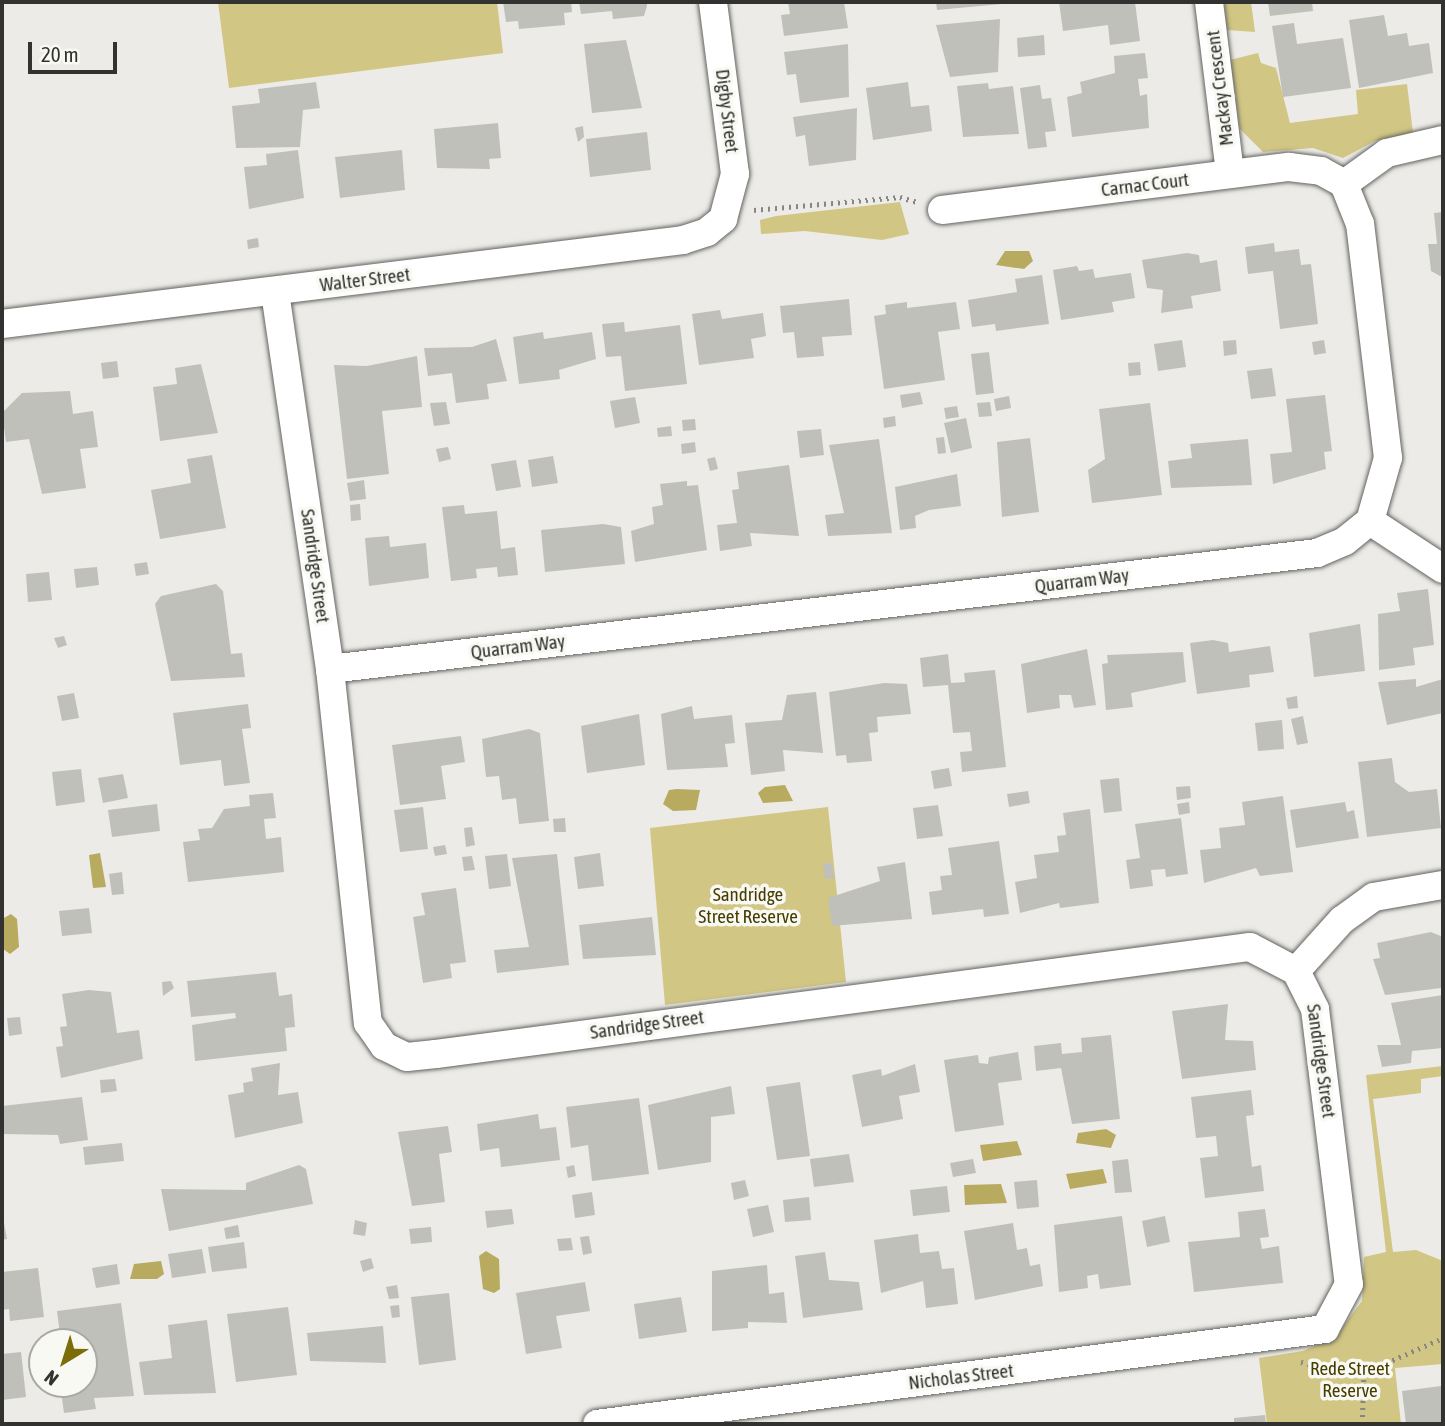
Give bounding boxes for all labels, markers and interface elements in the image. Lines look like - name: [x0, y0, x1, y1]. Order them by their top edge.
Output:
- scale bar: [32, 28, 121, 72]
- street label: Mackay Crescent: [1202, 29, 1238, 147]
- text: 20 m: [41, 42, 79, 66]
- street label: Digby Street: [711, 68, 743, 154]
- street label: Carnac Court: [1100, 168, 1190, 202]
- street label: Walter Street: [319, 263, 411, 297]
- street label: Sandridge Street: [296, 508, 334, 624]
- street label: Quarram Way: [1034, 564, 1130, 598]
- street label: Quarram Way: [470, 630, 566, 664]
- park label: Sandridge Street Reserve: [698, 884, 798, 928]
- street label: Sandridge Street: [1302, 1003, 1340, 1119]
- street label: Sandridge Street: [589, 1006, 705, 1044]
- north arrow: [28, 1328, 98, 1398]
- park label: Rede Street Reserve: [1310, 1358, 1390, 1402]
- street label: Nicholas Street: [907, 1359, 1015, 1395]
- text: N: [40, 1366, 62, 1390]

